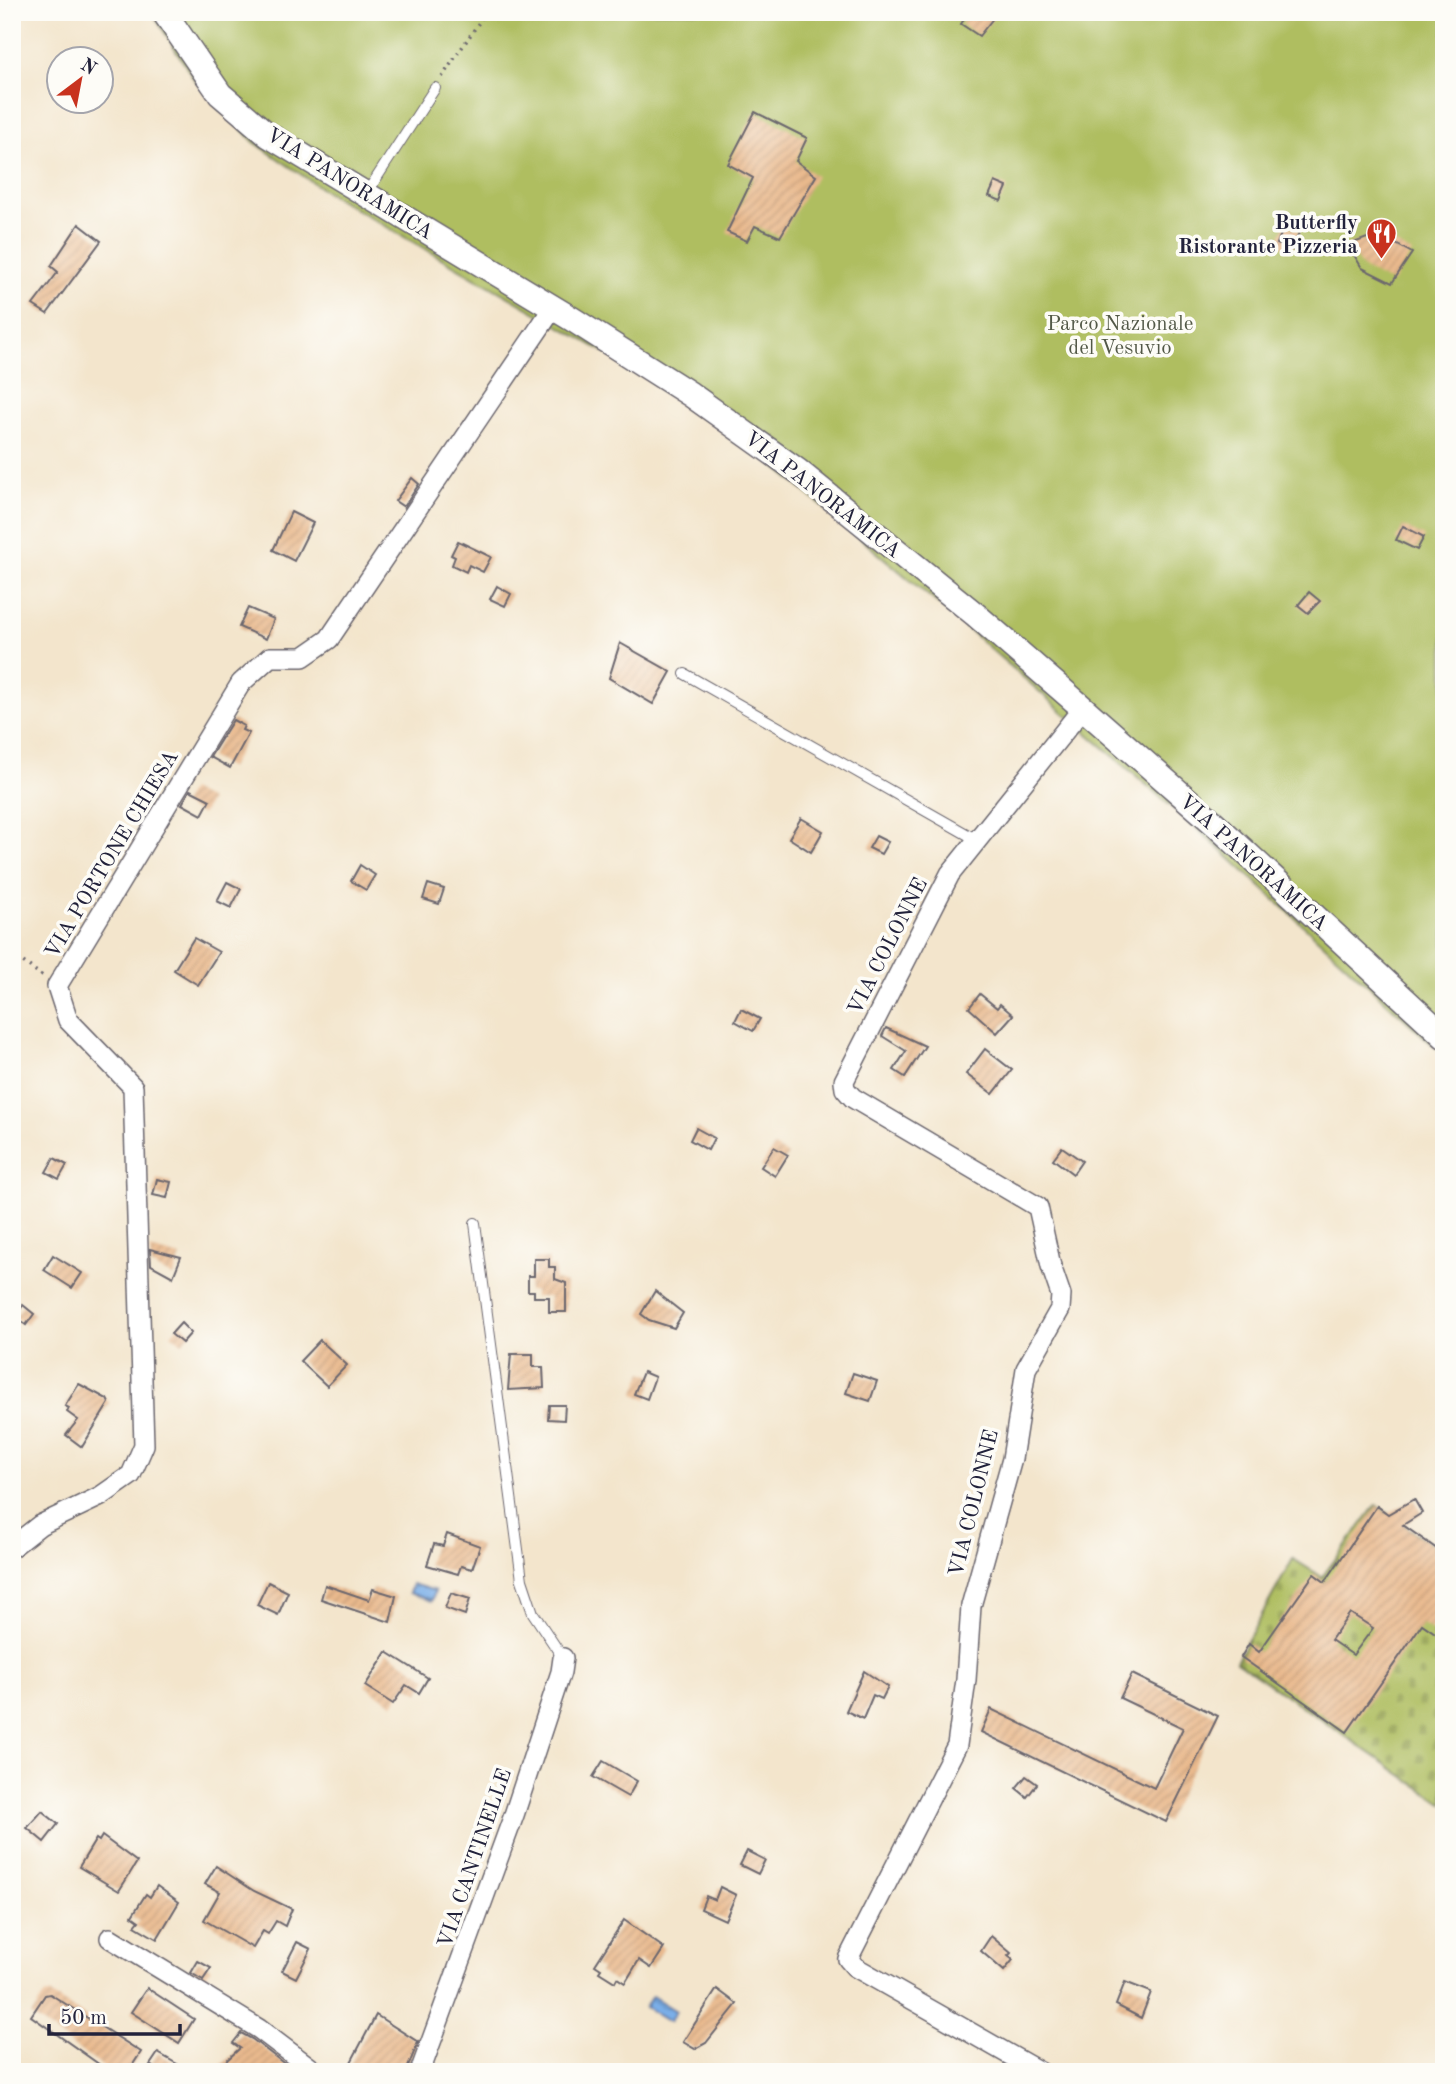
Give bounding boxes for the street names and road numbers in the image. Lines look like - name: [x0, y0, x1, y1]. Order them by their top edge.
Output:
- street label: VIA PANORAMICA: [262, 124, 436, 244]
- street label: VIA PANORAMICA: [740, 428, 904, 563]
- street label: VIA PORTONE CHIESA: [42, 747, 183, 962]
- street label: VIA PANORAMICA: [1175, 791, 1331, 935]
- street label: VIA COLONNE: [845, 875, 932, 1019]
- street label: VIA COLONNE: [946, 1428, 1003, 1579]
- street label: VIA CANTINELLE: [435, 1766, 516, 1951]

